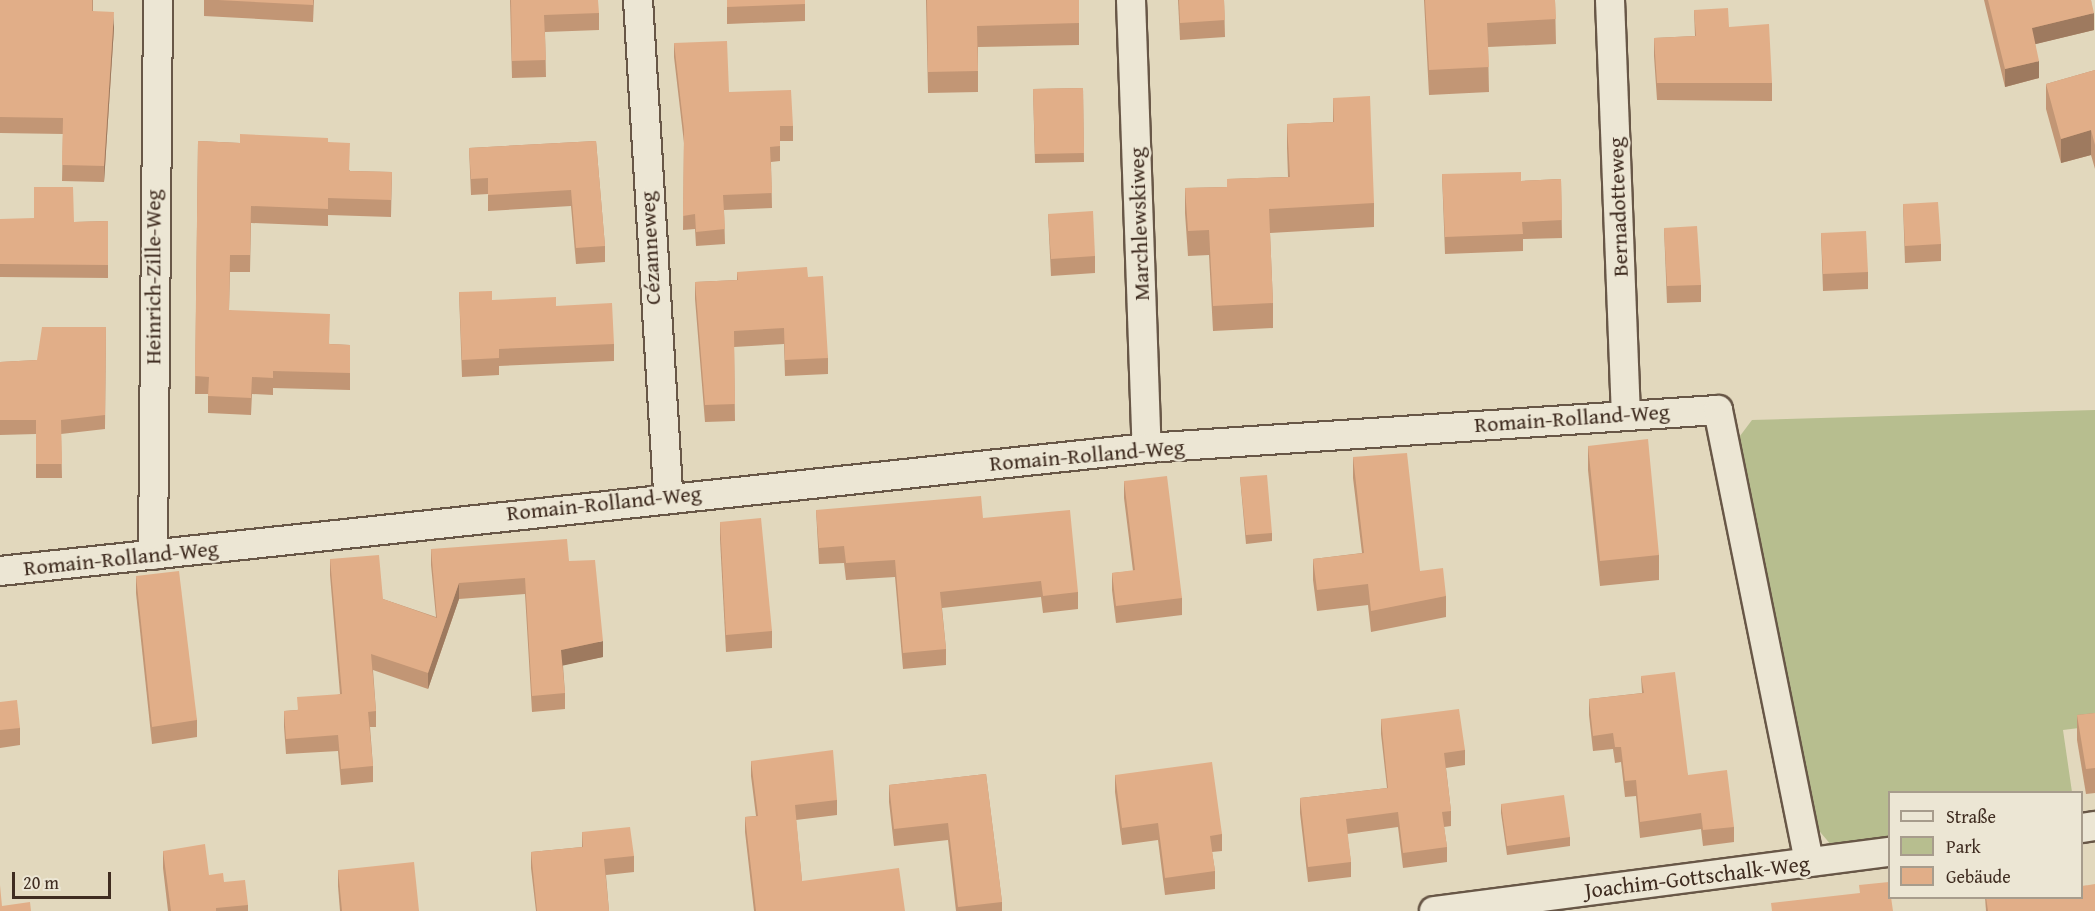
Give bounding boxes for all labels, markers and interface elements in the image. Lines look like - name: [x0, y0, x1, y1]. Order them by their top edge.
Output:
- street label: Bernadotteweg: [1602, 137, 1634, 277]
- street label: Marchlewskiweg: [1123, 147, 1155, 301]
- street label: Heinrich-Zille-Weg: [140, 189, 166, 365]
- street label: Cézanneweg: [634, 190, 666, 306]
- street label: Romain-Rolland-Weg: [1473, 398, 1671, 438]
- street label: Romain-Rolland-Weg: [988, 433, 1186, 477]
- street label: Romain-Rolland-Weg: [505, 480, 703, 526]
- street label: Romain-Rolland-Weg: [22, 535, 220, 581]
- legend: [1888, 791, 2083, 899]
- text: Straße: [1946, 803, 1996, 830]
- text: Park: [1946, 833, 1981, 860]
- street label: Joachim-Gottschalk-Weg: [1583, 850, 1811, 904]
- scale bar: [15, 860, 114, 898]
- text: Gebäude: [1946, 863, 2011, 890]
- text: 20 m: [23, 869, 59, 896]

